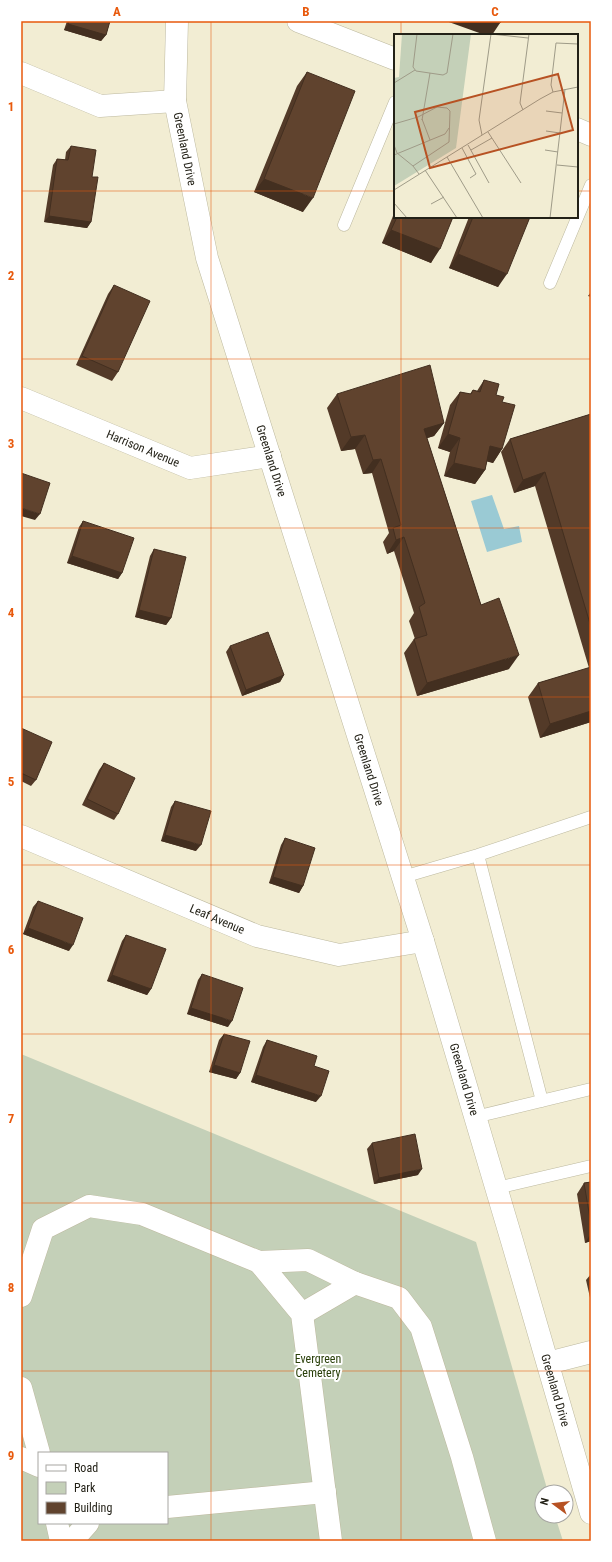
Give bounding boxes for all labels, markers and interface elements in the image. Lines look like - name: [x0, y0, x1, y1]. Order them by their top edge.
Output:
- text: A: [113, 4, 121, 19]
- text: B: [302, 4, 310, 19]
- text: C: [491, 4, 499, 19]
- inset map: [394, 34, 578, 218]
- text: 1: [8, 99, 14, 114]
- street label: Greenland Drive: [170, 111, 199, 187]
- text: 2: [8, 268, 15, 283]
- street label: Greenland Drive: [253, 423, 289, 499]
- street label: Harrison Avenue: [104, 427, 182, 470]
- text: 3: [8, 436, 14, 451]
- text: 4: [8, 605, 15, 620]
- street label: Greenland Drive: [351, 732, 387, 808]
- text: 5: [8, 774, 15, 789]
- street label: Leaf Avenue: [188, 901, 247, 937]
- text: 6: [8, 942, 15, 957]
- street label: Greenland Drive: [447, 1042, 482, 1118]
- text: 7: [8, 1111, 15, 1126]
- text: 8: [8, 1280, 14, 1295]
- park label: Evergreen Cemetery: [295, 1352, 341, 1380]
- street label: Greenland Drive: [538, 1352, 573, 1429]
- text: 9: [8, 1448, 14, 1463]
- legend: [38, 1452, 168, 1524]
- text: Road: [74, 1461, 98, 1475]
- text: Park: [74, 1481, 96, 1495]
- north arrow: [534, 1484, 574, 1524]
- text: N: [538, 1496, 552, 1506]
- text: Building: [74, 1501, 112, 1515]

